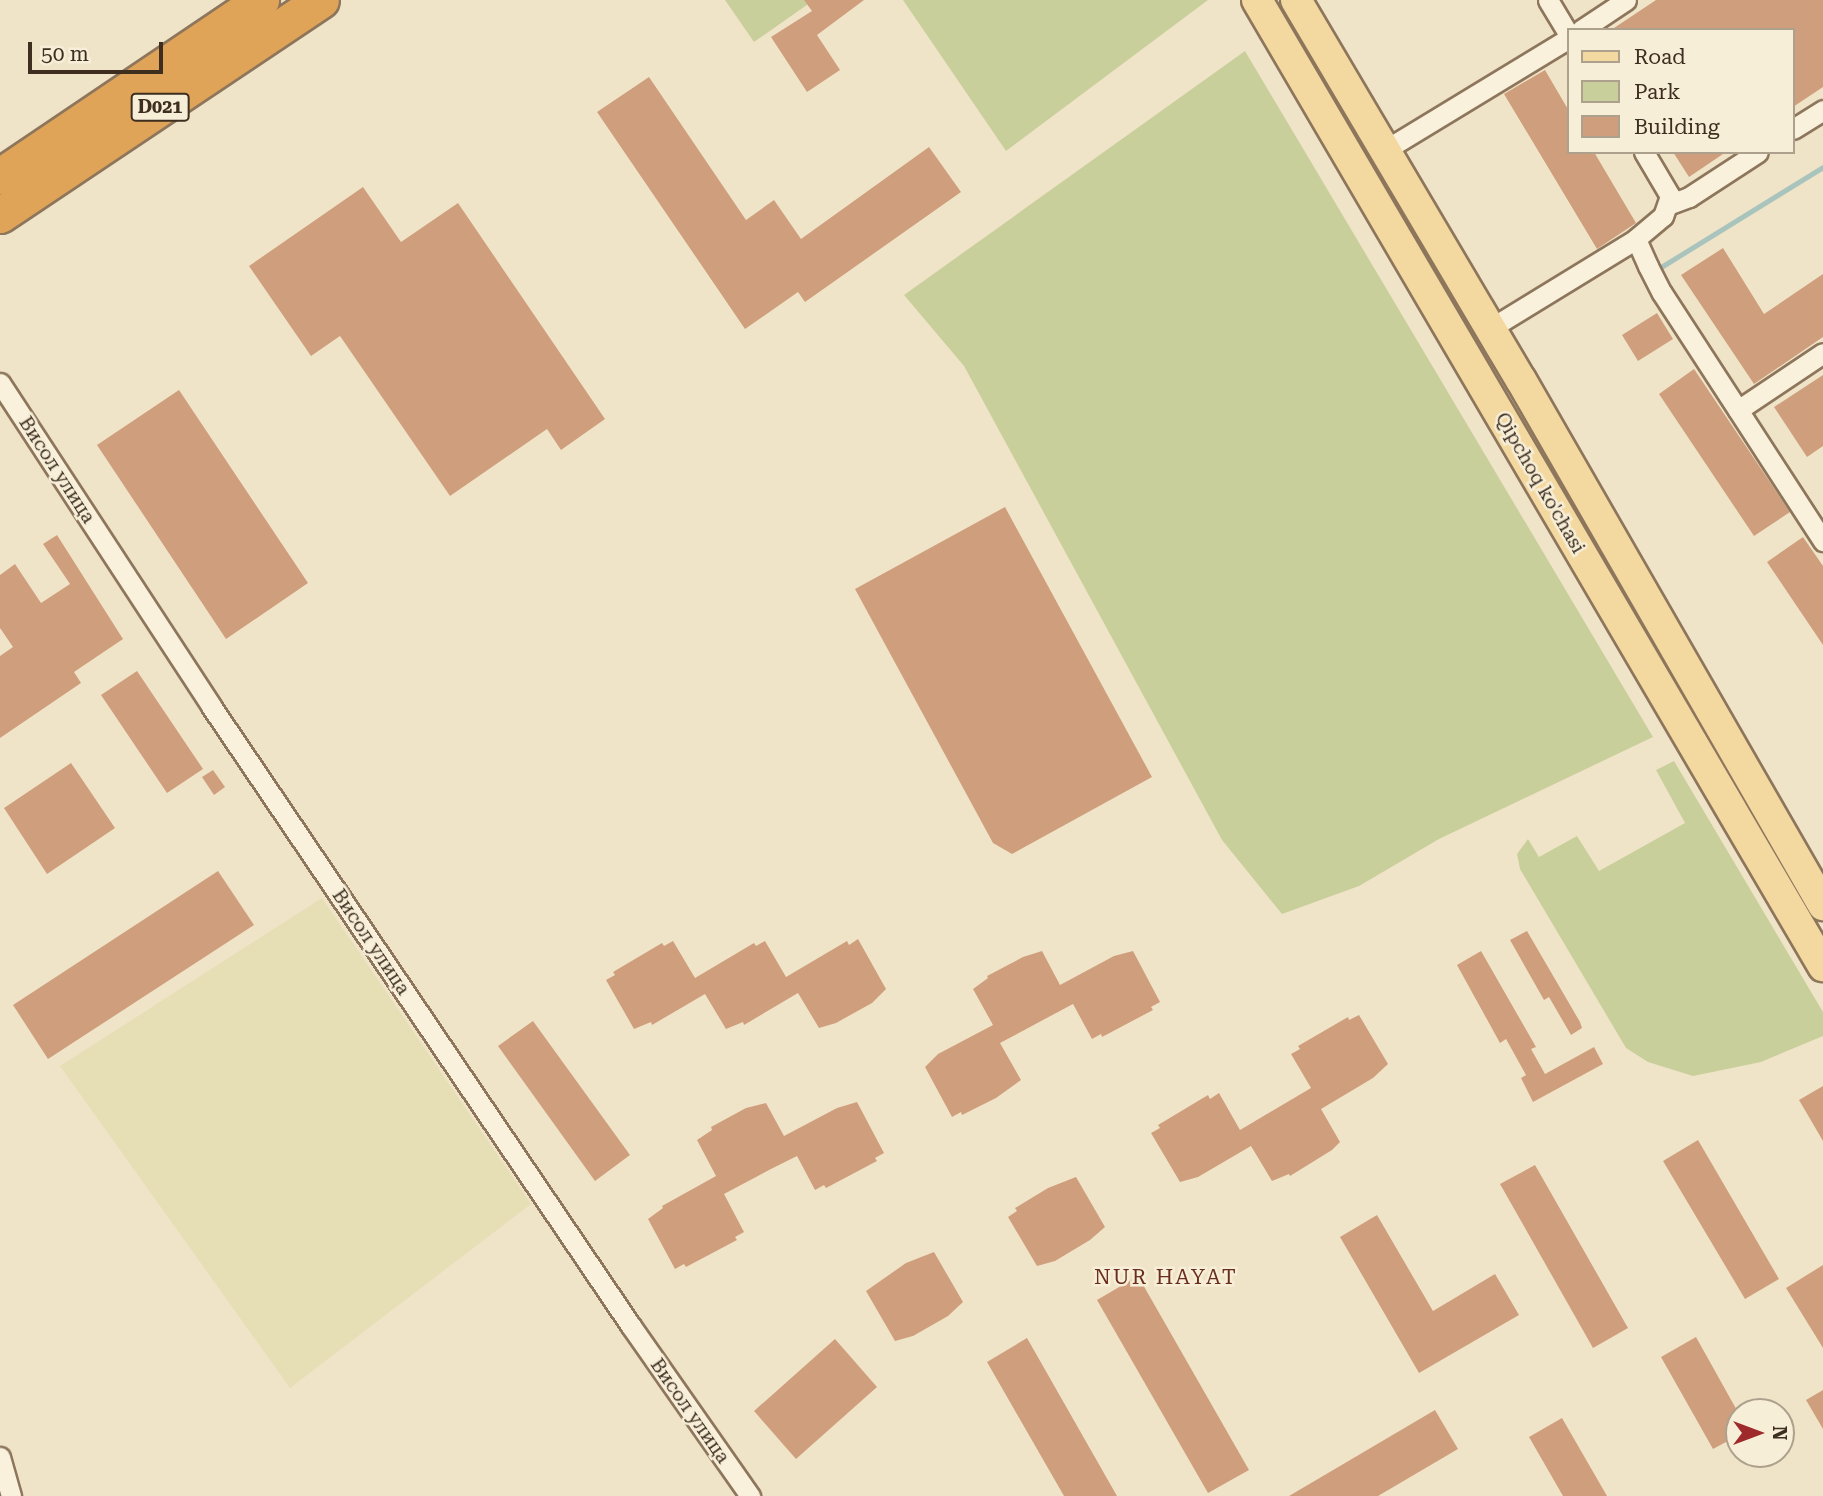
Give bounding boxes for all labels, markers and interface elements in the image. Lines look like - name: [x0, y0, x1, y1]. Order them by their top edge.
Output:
- scale bar: [32, 28, 166, 72]
- legend: [1568, 28, 1795, 154]
- text: 50 m: [41, 42, 89, 66]
- text: Road: [1634, 45, 1686, 69]
- text: Park: [1634, 80, 1680, 104]
- road number: D021: [130, 92, 190, 122]
- text: Building: [1634, 115, 1720, 139]
- street label: Qipchoq ko'chasi: [1490, 409, 1590, 557]
- street label: Висол улица: [14, 412, 100, 528]
- street label: Висол улица: [327, 885, 415, 999]
- district label: NUR HAYAT: [1095, 1264, 1237, 1290]
- street label: Висол улица: [646, 1354, 734, 1468]
- north arrow: [1725, 1398, 1795, 1468]
- text: N: [1768, 1426, 1791, 1440]

